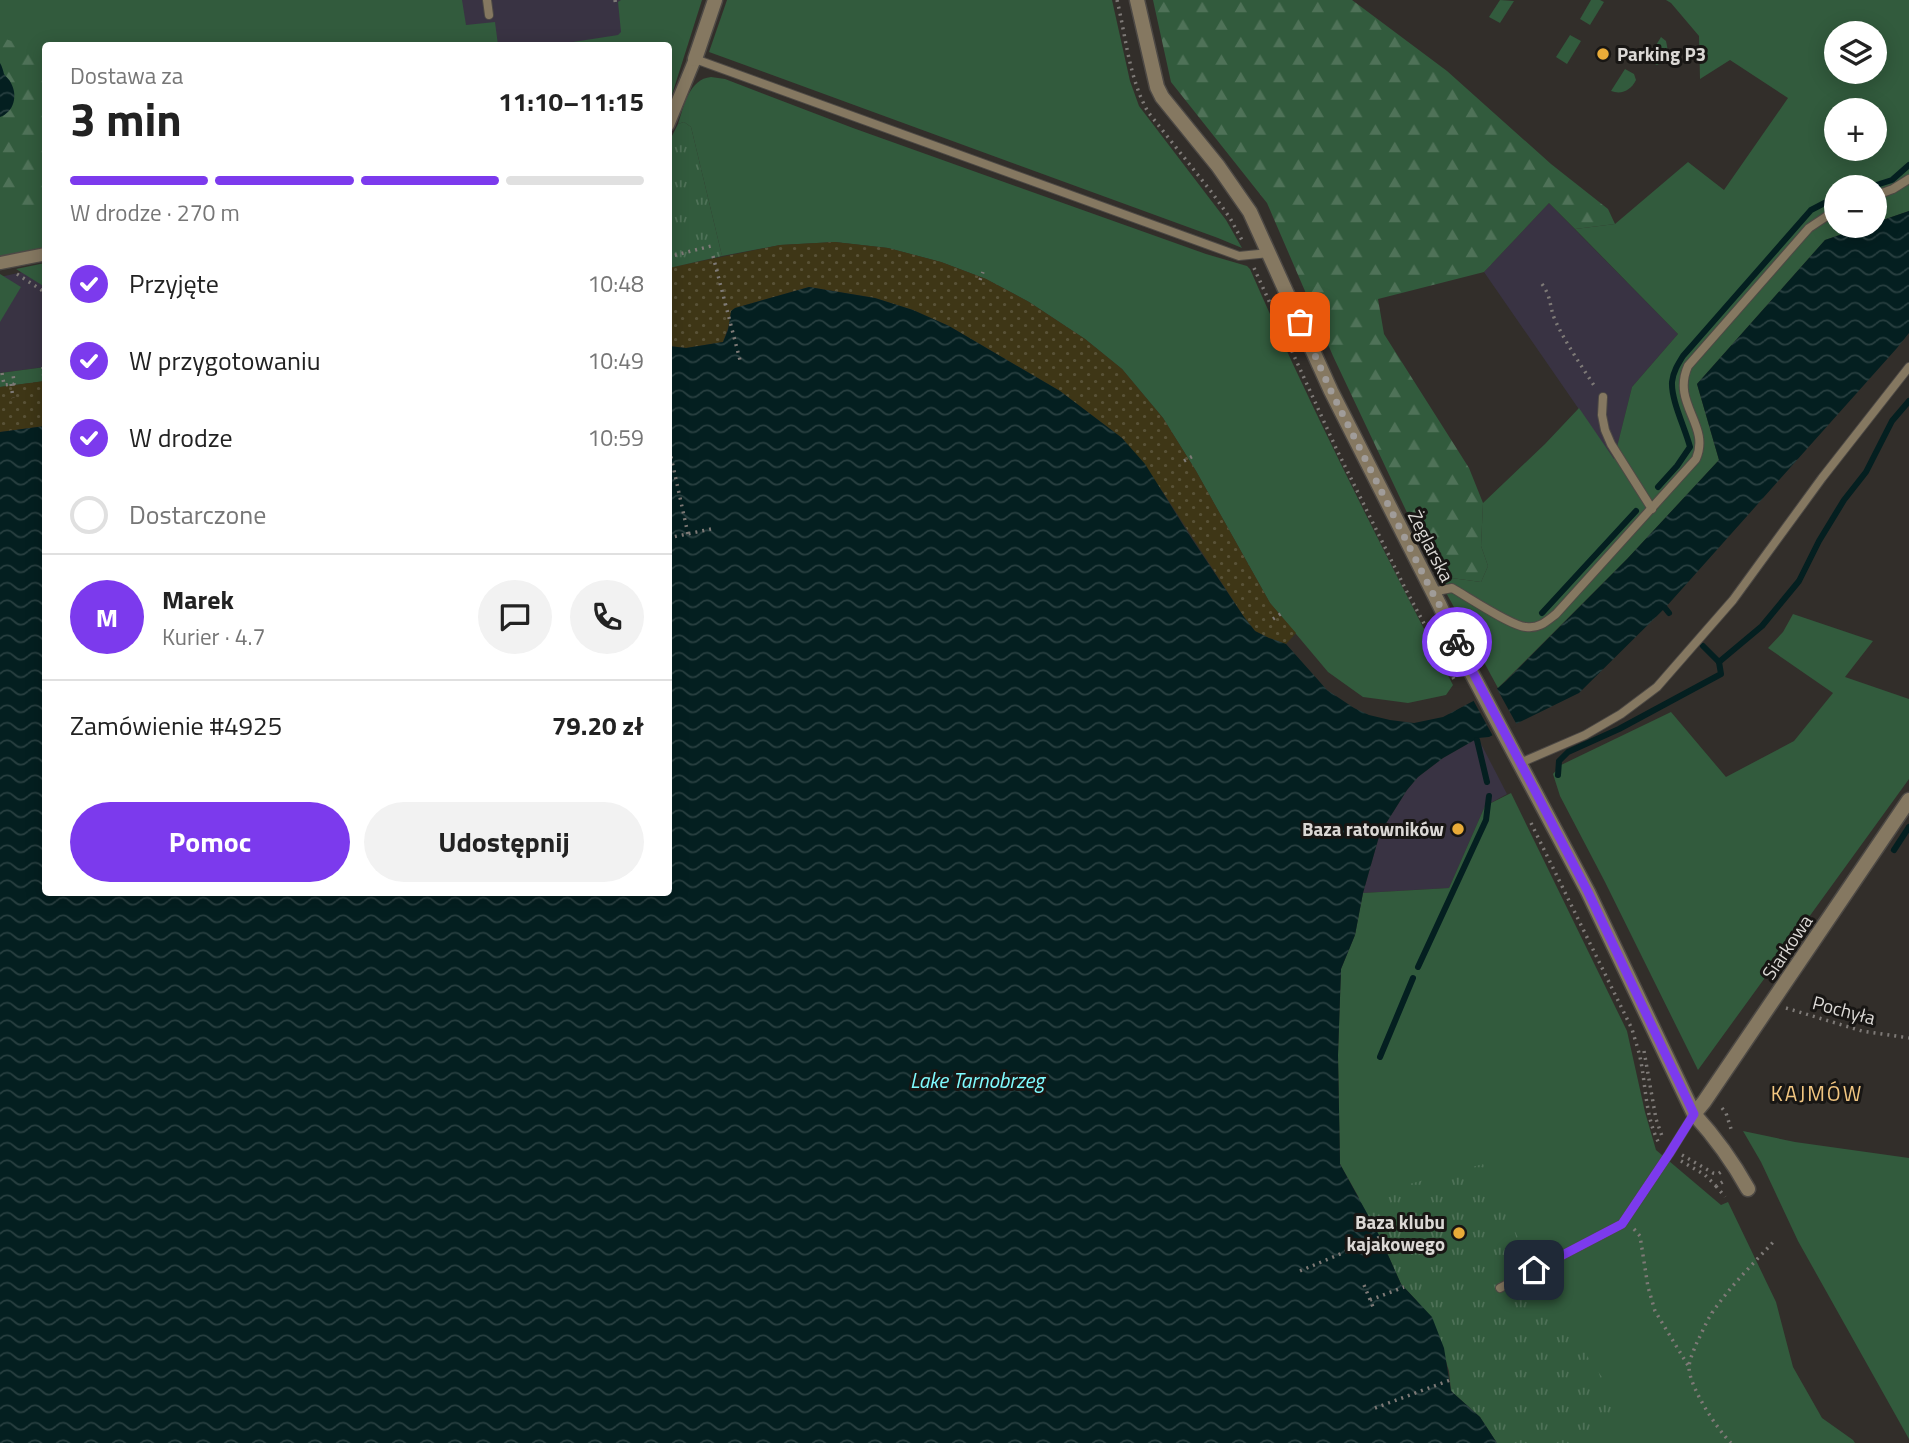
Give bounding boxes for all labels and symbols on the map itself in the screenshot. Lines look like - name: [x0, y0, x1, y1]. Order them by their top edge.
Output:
- place label: Parking P3: [1617, 39, 1706, 68]
- marker: Parking P3: [1595, 46, 1611, 62]
- pin: [1270, 292, 1330, 352]
- street label: Żeglarska: [1401, 505, 1462, 587]
- courier: [1422, 607, 1492, 677]
- place label: Baza ratowników: [1302, 814, 1444, 843]
- marker: Baza ratowników: [1450, 821, 1466, 837]
- street label: Siarkowa: [1754, 908, 1819, 985]
- street label: Pochyła: [1809, 987, 1879, 1032]
- water label: Lake Tarnobrzeg: [910, 1064, 1046, 1096]
- district label: KAJMÓW: [1771, 1077, 1863, 1109]
- place label: Baza klubu kajakowego: [1347, 1207, 1445, 1258]
- marker: Baza klubu kajakowego: [1451, 1225, 1467, 1241]
- pin: [1504, 1240, 1564, 1300]

